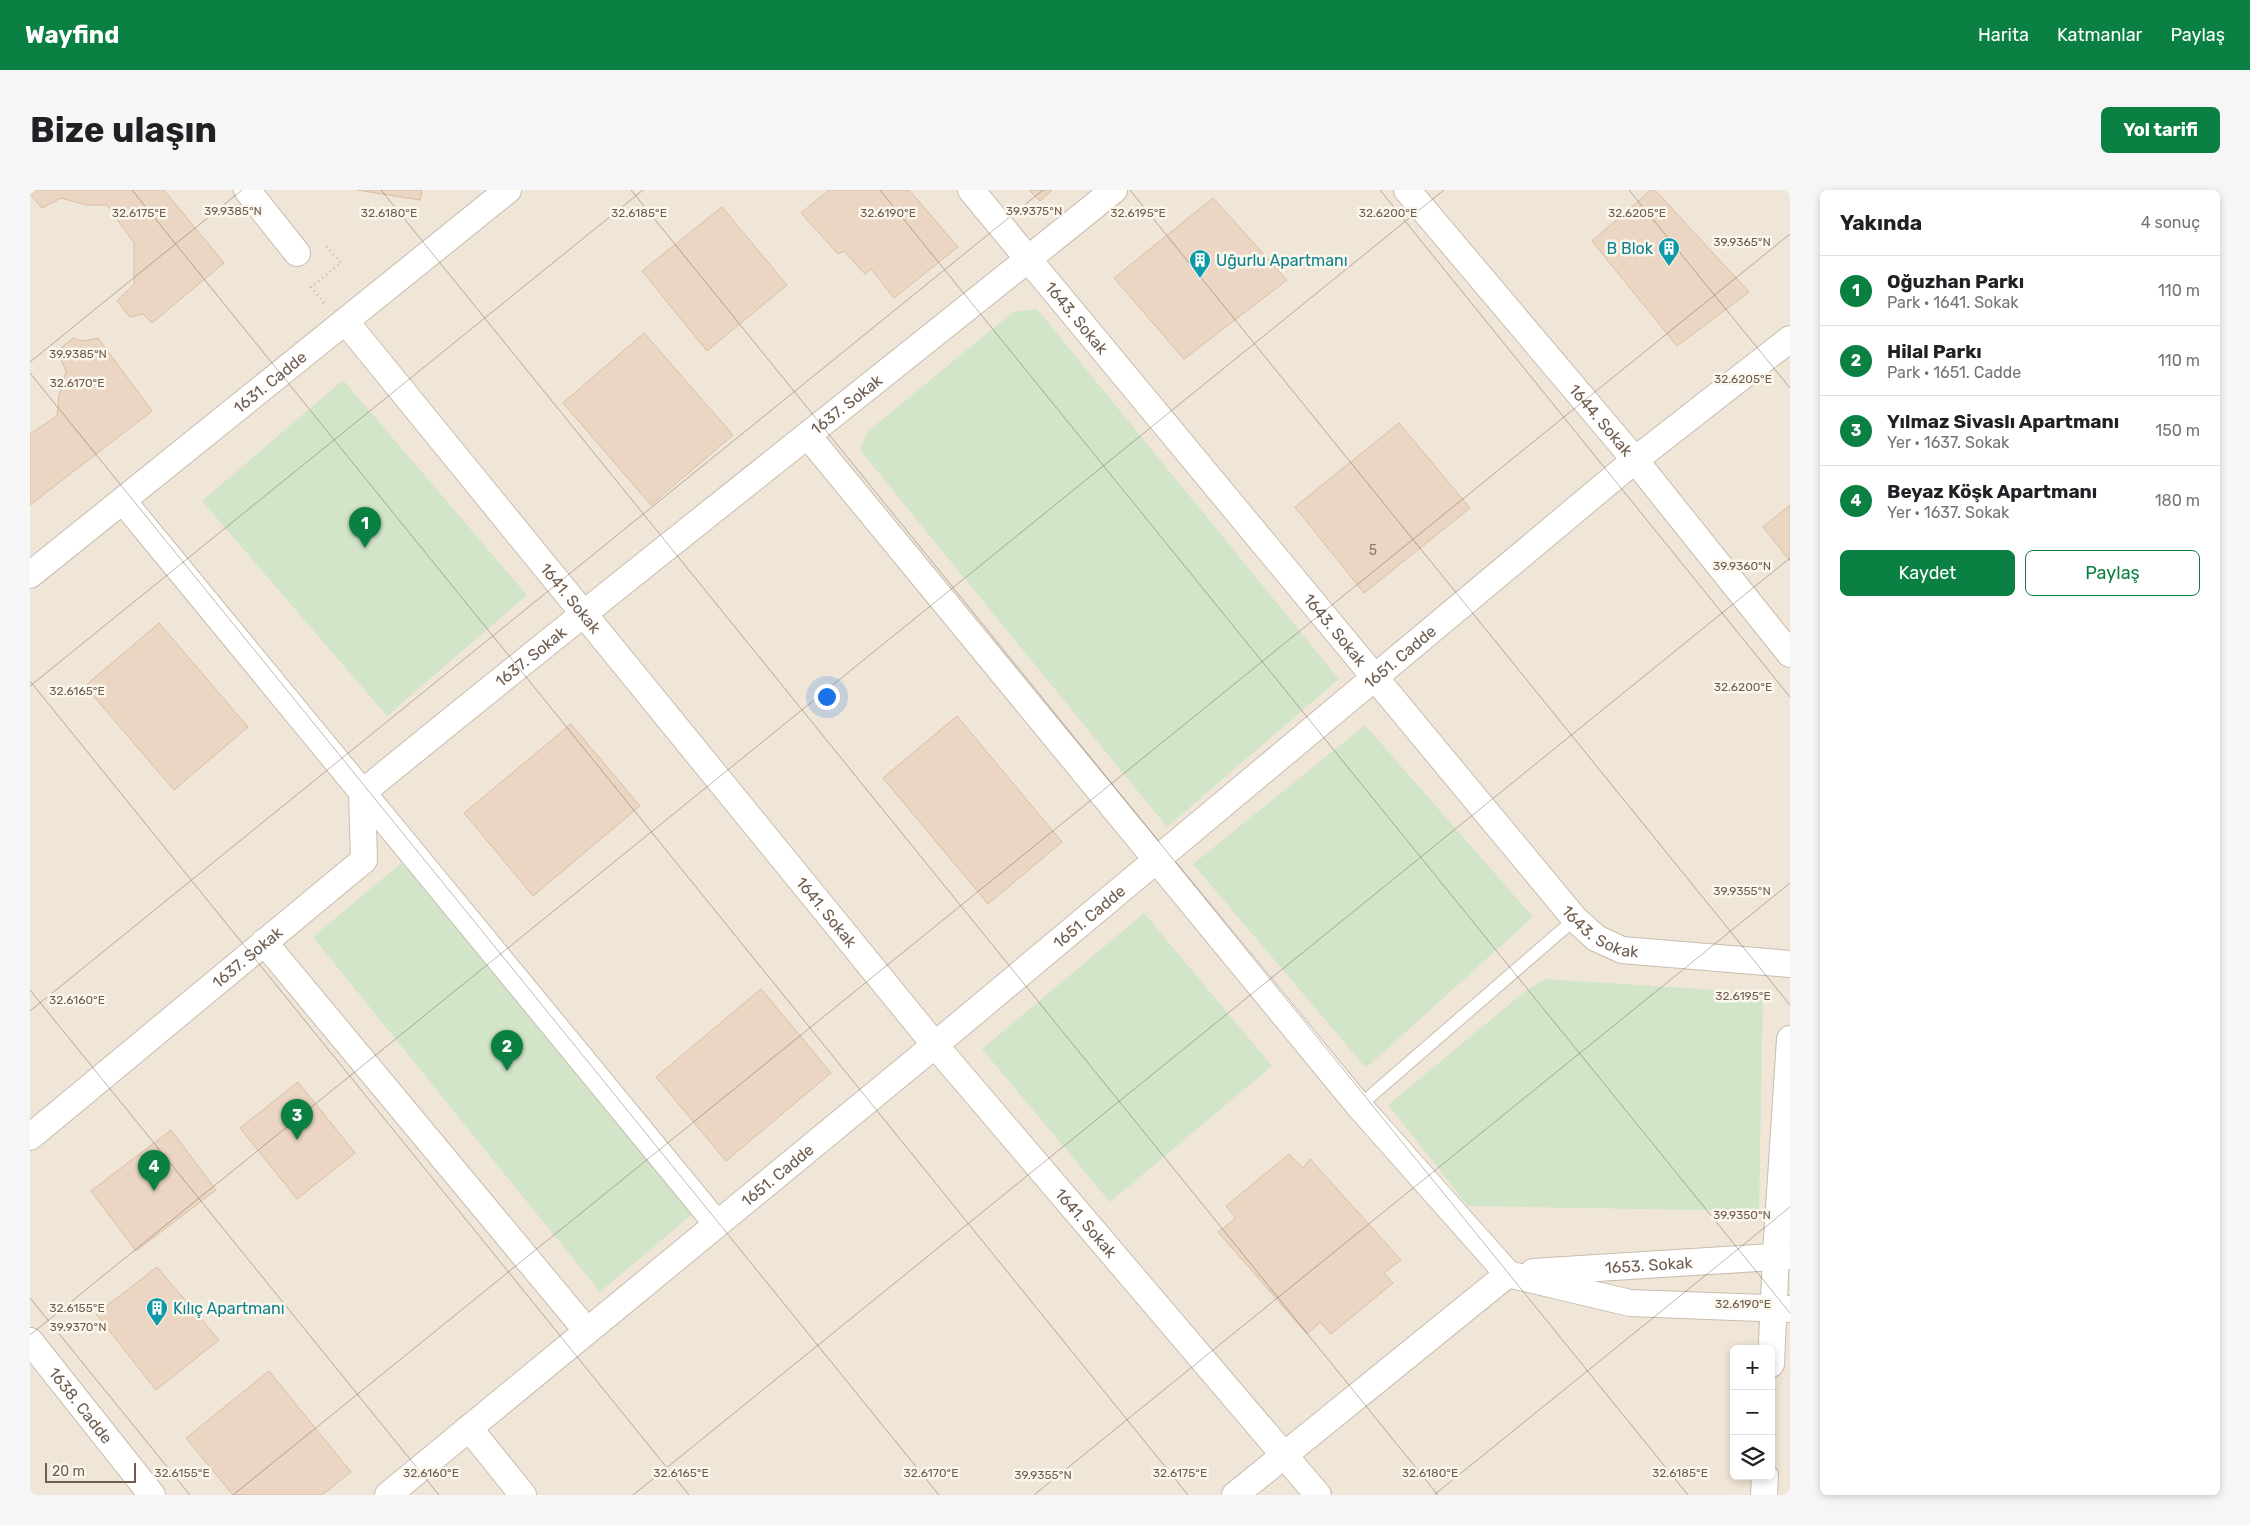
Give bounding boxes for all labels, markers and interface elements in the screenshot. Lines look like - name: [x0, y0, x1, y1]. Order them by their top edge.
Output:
- text: Wayfind: [25, 21, 119, 49]
- text: Harita: [1978, 24, 2029, 46]
- text: Katmanlar: [2057, 24, 2142, 46]
- text: Paylaş: [2170, 24, 2225, 46]
- button: Yol tarifi: [2101, 107, 2220, 153]
- text: Bize ulaşın: [30, 109, 217, 151]
- text: 39.9385°N: [204, 204, 262, 218]
- text: 39.9375°N: [1006, 204, 1062, 218]
- text: 32.6175°E: [112, 206, 166, 220]
- text: 32.6180°E: [361, 206, 417, 220]
- text: 32.6185°E: [611, 206, 667, 220]
- text: 32.6190°E: [860, 206, 916, 220]
- text: 32.6195°E: [1110, 206, 1166, 220]
- text: 32.6200°E: [1359, 206, 1417, 220]
- text: 32.6205°E: [1608, 206, 1666, 220]
- text: Yakında: [1840, 210, 1922, 235]
- text: 4 sonuç: [2141, 213, 2200, 232]
- text: 39.9365°N: [1713, 235, 1771, 249]
- building icon: B Blok: [1657, 236, 1681, 267]
- place label: B Blok: [1606, 239, 1654, 258]
- building icon: Uğurlu Apartmanı: [1188, 248, 1212, 279]
- place label: Uğurlu Apartmanı: [1216, 251, 1348, 270]
- text: Oğuzhan Parkı: [1887, 270, 2024, 293]
- street label: 1643. Sokak: [1041, 278, 1113, 359]
- text: 1: [1852, 281, 1860, 300]
- text: 110 m: [2158, 281, 2200, 300]
- text: Park · 1641. Sokak: [1887, 293, 2018, 312]
- text: Hilal Parkı: [1887, 340, 1982, 363]
- text: 39.9385°N: [49, 347, 107, 361]
- street label: 1631. Cadde: [230, 347, 311, 417]
- text: 2: [1851, 351, 1861, 370]
- text: 110 m: [2158, 351, 2200, 370]
- text: Park · 1651. Cadde: [1887, 363, 2021, 382]
- street label: 1637. Sokak: [807, 370, 887, 439]
- text: 32.6205°E: [1714, 372, 1772, 386]
- text: 32.6170°E: [50, 376, 104, 390]
- street label: 1644. Sokak: [1565, 380, 1637, 461]
- text: Yılmaz Sivaslı Apartmanı: [1887, 410, 2119, 433]
- text: 3: [1851, 421, 1861, 440]
- text: 150 m: [2155, 421, 2200, 440]
- text: Yer · 1637. Sokak: [1887, 433, 2009, 452]
- text: Beyaz Köşk Apartmanı: [1887, 480, 2097, 503]
- text: 4: [1851, 491, 1861, 510]
- text: 180 m: [2155, 491, 2200, 510]
- text: Yer · 1637. Sokak: [1887, 503, 2009, 522]
- pin: 1: [349, 507, 381, 548]
- house number: 5: [1369, 542, 1377, 559]
- button: Kaydet: [1840, 550, 2015, 596]
- button: Paylaş: [2025, 550, 2200, 596]
- street label: 1641. Sokak: [536, 559, 605, 638]
- text: 39.9360°N: [1713, 559, 1771, 573]
- street label: 1643. Sokak: [1299, 590, 1371, 671]
- street label: 1651. Cadde: [1360, 621, 1440, 693]
- street label: 1637. Sokak: [492, 622, 571, 691]
- text: 32.6200°E: [1714, 680, 1772, 694]
- text: 32.6165°E: [49, 684, 105, 698]
- your location: [814, 684, 840, 710]
- street label: 1641. Sokak: [792, 873, 861, 952]
- street label: 1651. Cadde: [1049, 881, 1129, 952]
- text: 39.9355°N: [1713, 884, 1771, 898]
- street label: 1643. Sokak: [1558, 902, 1640, 961]
- street label: 1637. Sokak: [208, 922, 287, 992]
- text: 32.6195°E: [1715, 989, 1771, 1003]
- text: 32.6160°E: [49, 993, 105, 1007]
- pin: 2: [491, 1030, 523, 1071]
- pin: 3: [281, 1099, 313, 1140]
- street label: 1651. Cadde: [737, 1140, 818, 1211]
- pin: 4: [138, 1150, 170, 1191]
- street label: 1641. Sokak: [1051, 1184, 1121, 1262]
- text: 39.9350°N: [1713, 1208, 1771, 1222]
- street label: 1653. Sokak: [1604, 1253, 1694, 1278]
- building icon: Kılıç Apartmanı: [145, 1296, 169, 1327]
- text: 32.6190°E: [1715, 1297, 1771, 1311]
- place label: Kılıç Apartmanı: [173, 1299, 285, 1318]
- text: 32.6155°E: [49, 1301, 105, 1315]
- text: 39.9370°N: [50, 1320, 106, 1334]
- map controls: [1730, 1345, 1775, 1480]
- button: +: [1730, 1345, 1775, 1390]
- street label: 1638. Cadde: [45, 1364, 116, 1447]
- button: −: [1730, 1390, 1775, 1435]
- button: layers: [1730, 1435, 1775, 1480]
- scale bar: [45, 1460, 136, 1483]
- text: 20 m: [52, 1463, 85, 1480]
- text: 32.6155°E: [154, 1466, 210, 1480]
- text: 32.6160°E: [403, 1466, 459, 1480]
- text: 32.6165°E: [653, 1466, 709, 1480]
- text: 32.6170°E: [904, 1466, 958, 1480]
- text: 32.6175°E: [1153, 1466, 1207, 1480]
- text: 32.6180°E: [1402, 1466, 1458, 1480]
- text: 32.6185°E: [1652, 1466, 1708, 1480]
- text: 39.9355°N: [1014, 1468, 1072, 1482]

